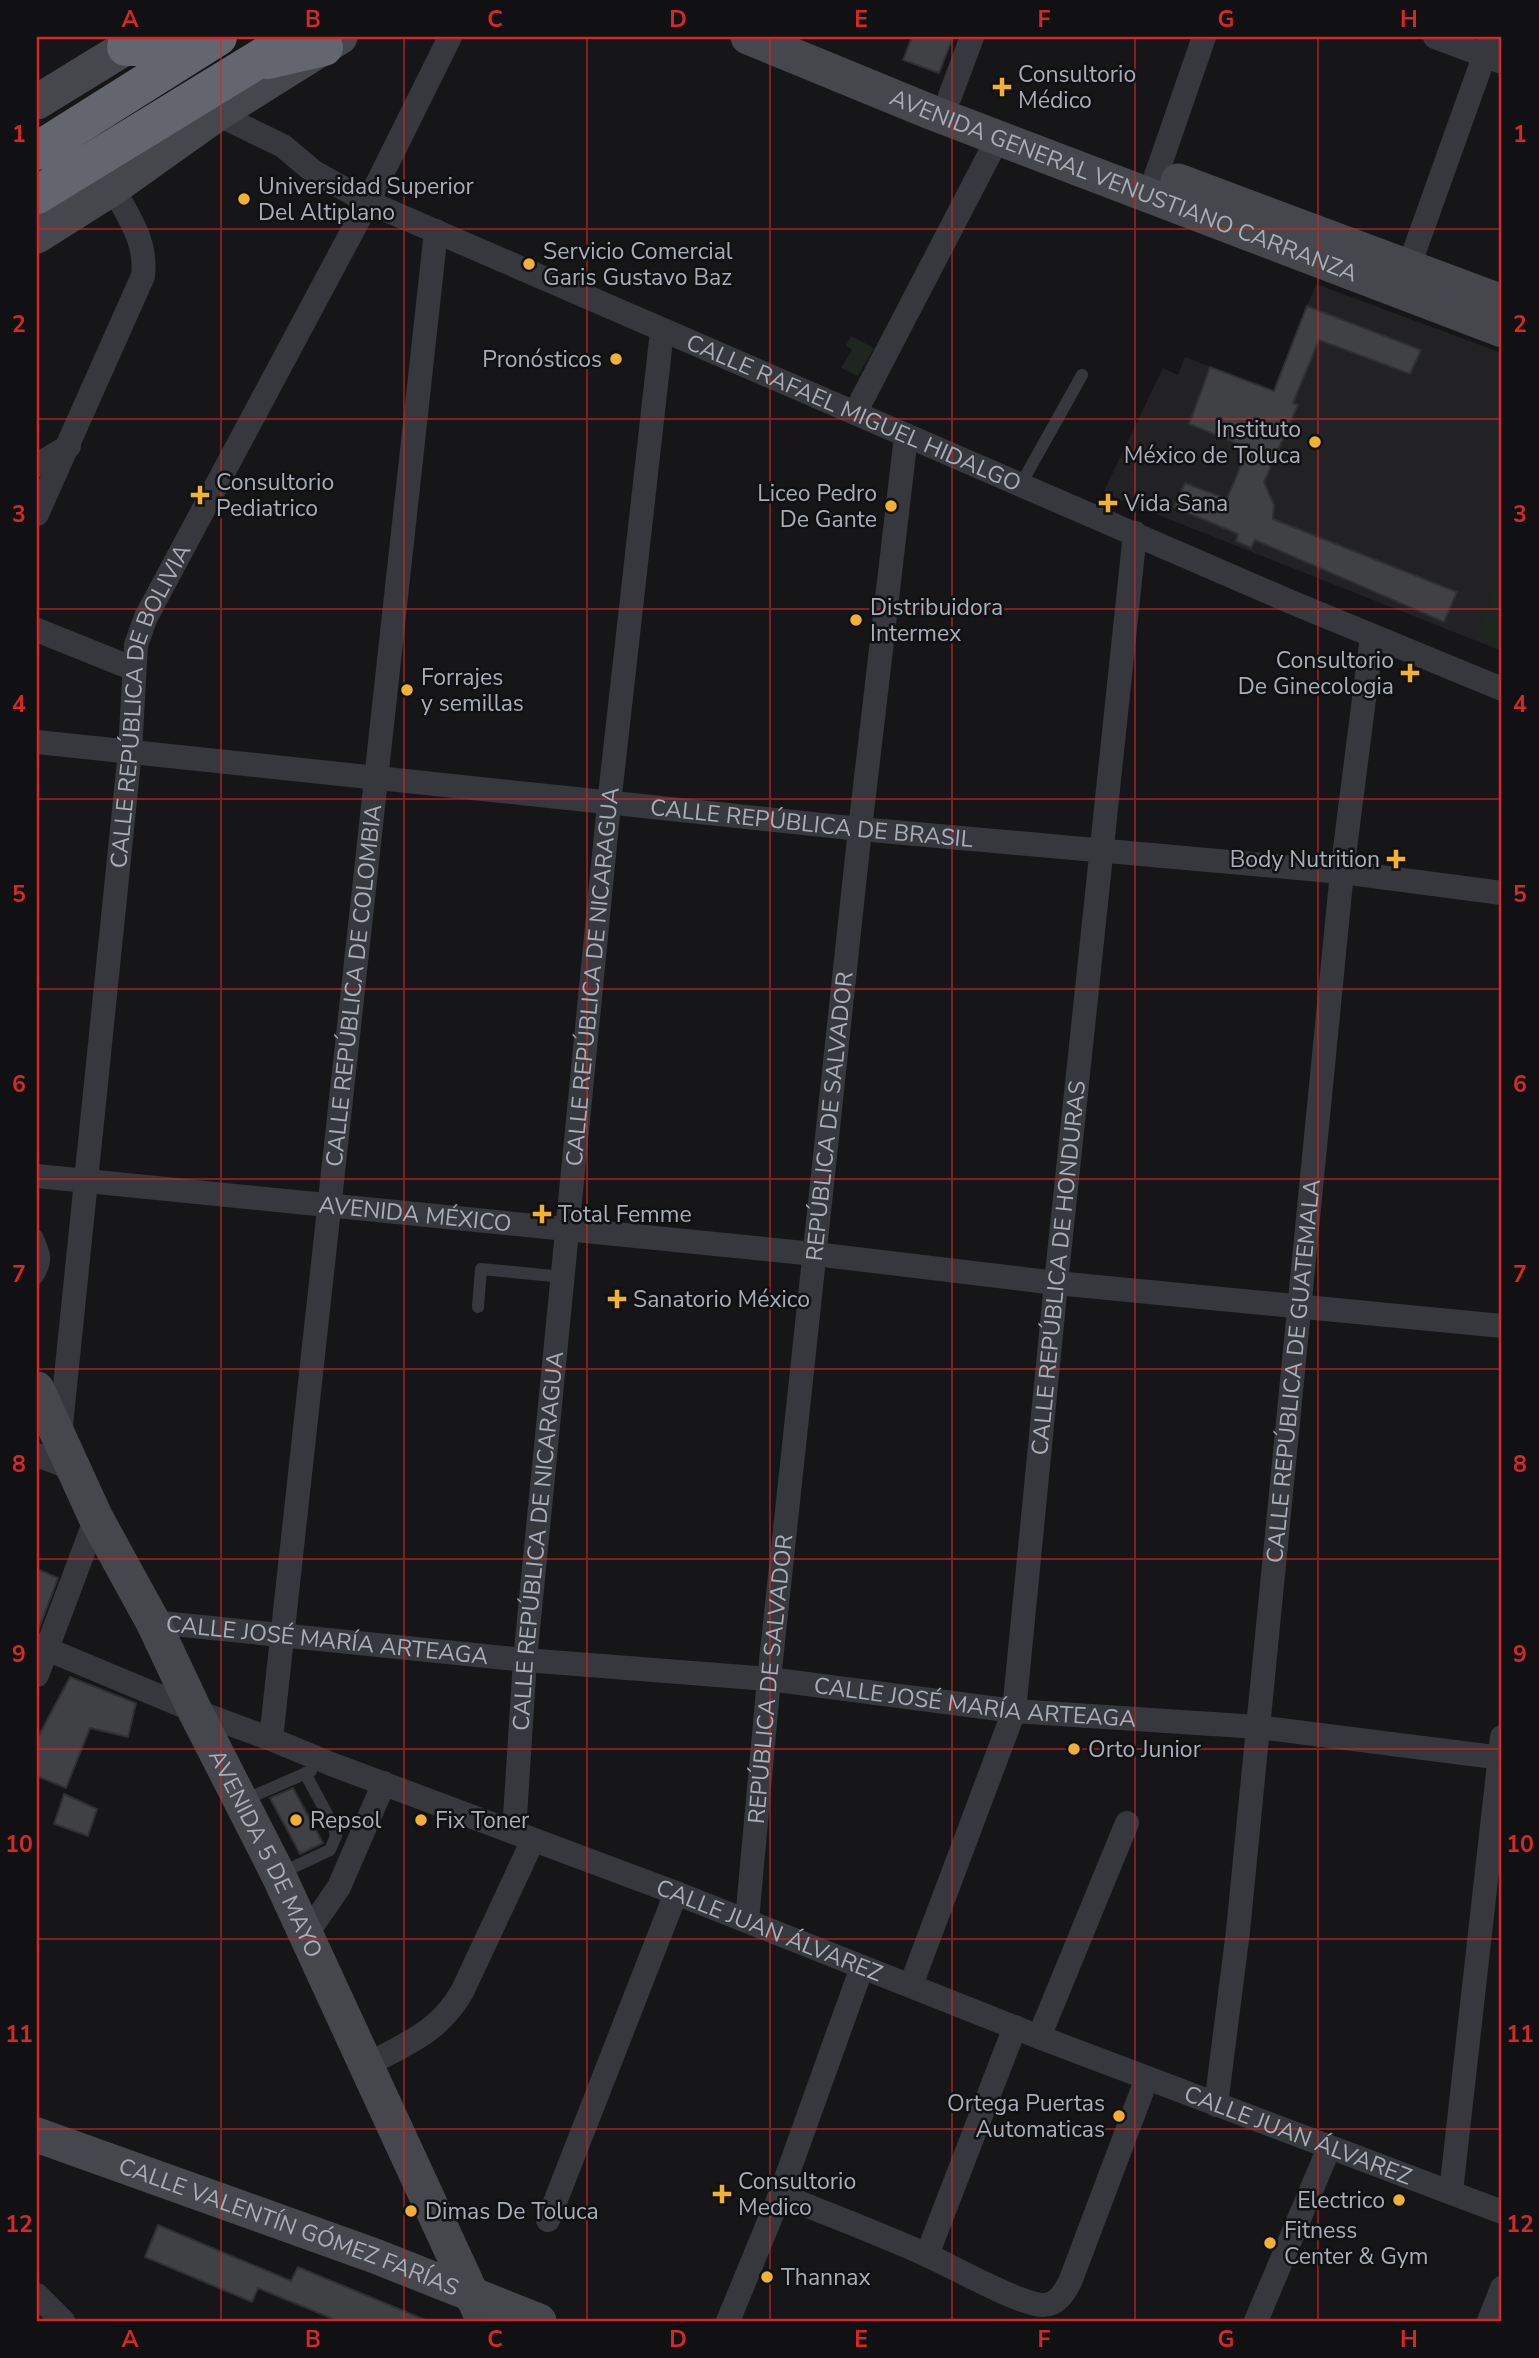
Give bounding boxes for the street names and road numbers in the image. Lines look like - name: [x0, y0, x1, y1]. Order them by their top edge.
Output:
- street label: AVENIDA GENERAL VENUSTIANO CARRANZA: [885, 81, 1362, 289]
- street label: CALLE RAFAEL MIGUEL HIDALGO: [682, 326, 1026, 499]
- street label: CALLE REPÚBLICA DE BOLIVIA: [103, 538, 198, 870]
- street label: CALLE REPÚBLICA DE NICARAGUA: [558, 785, 626, 1168]
- street label: CALLE REPÚBLICA DE BRASIL: [649, 791, 975, 855]
- street label: CALLE REPÚBLICA DE COLOMBIA: [318, 802, 389, 1168]
- street label: REPÚBLICA DE SALVADOR: [798, 970, 860, 1263]
- street label: CALLE REPÚBLICA DE HONDURAS: [1024, 1079, 1093, 1457]
- street label: CALLE REPÚBLICA DE GUATEMALA: [1259, 1178, 1327, 1564]
- street label: AVENIDA MÉXICO: [317, 1189, 513, 1239]
- street label: CALLE REPÚBLICA DE NICARAGUA: [505, 1350, 571, 1732]
- street label: REPÚBLICA DE SALVADOR: [740, 1533, 800, 1825]
- street label: CALLE JOSÉ MARÍA ARTEAGA: [164, 1608, 490, 1672]
- street label: CALLE JOSÉ MARÍA ARTEAGA: [812, 1670, 1137, 1734]
- street label: AVENIDA 5 DE MAYO: [202, 1744, 330, 1963]
- street label: CALLE JUAN ÁLVAREZ: [652, 1871, 887, 1989]
- street label: CALLE JUAN ÁLVAREZ: [1180, 2078, 1417, 2192]
- street label: CALLE VALENTÍN GÓMEZ FARÍAS: [114, 2150, 464, 2303]

